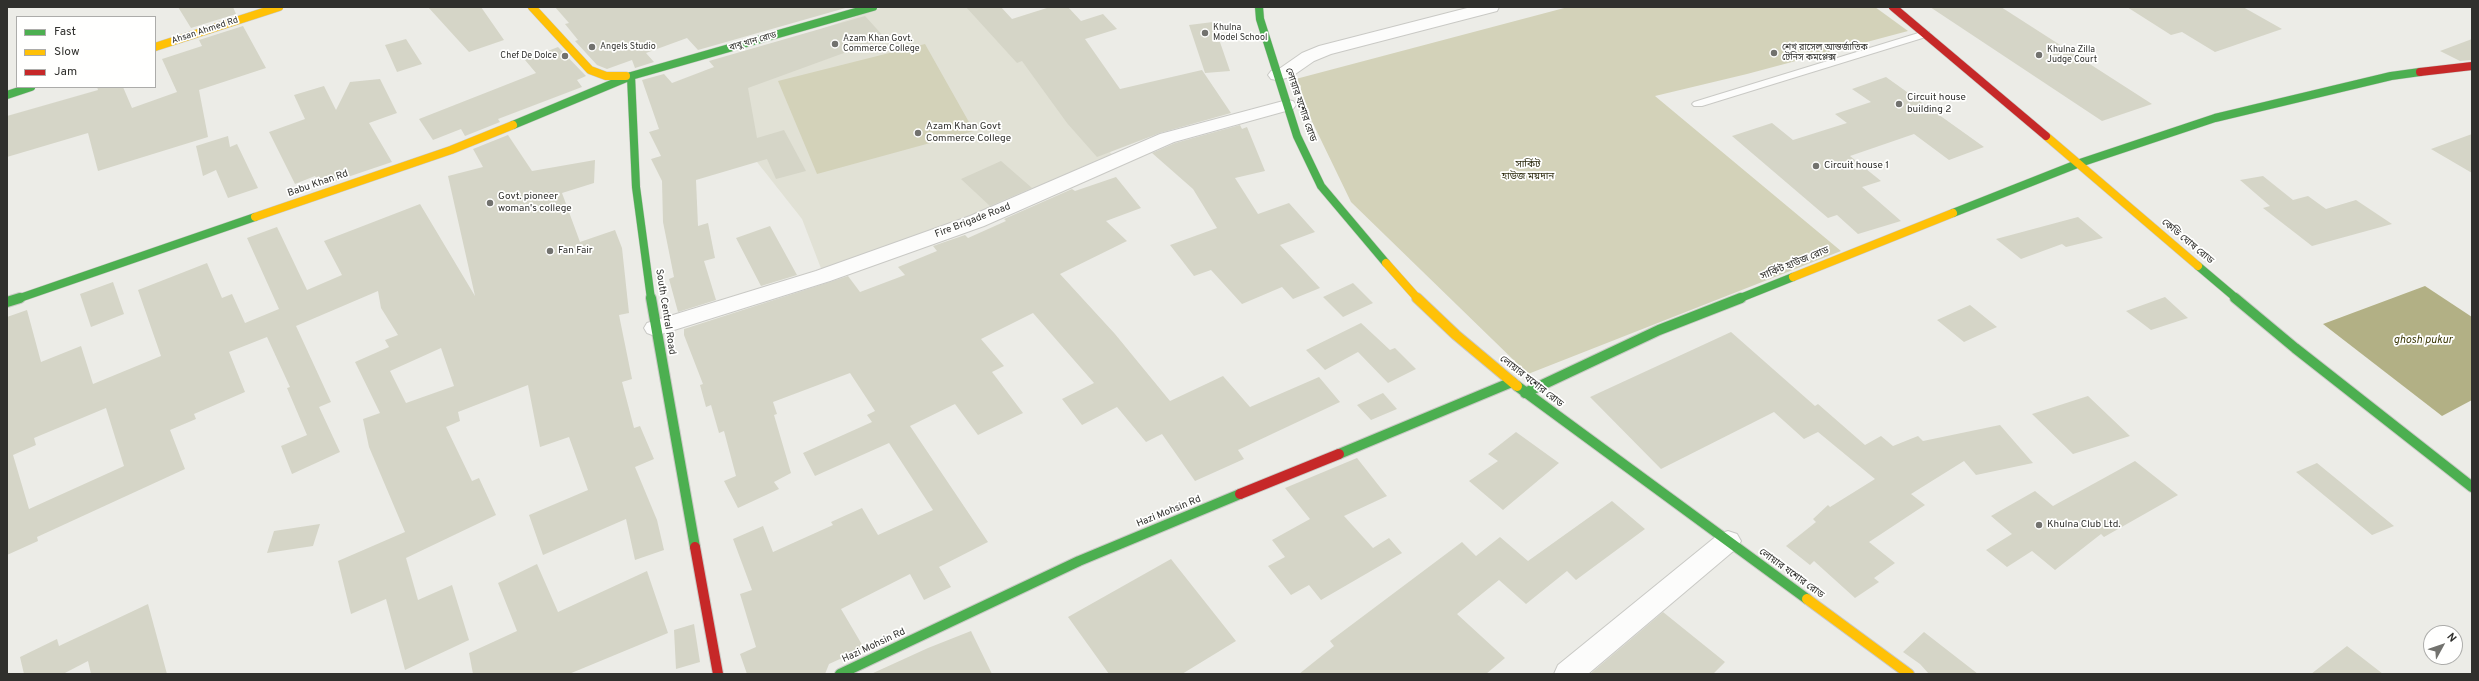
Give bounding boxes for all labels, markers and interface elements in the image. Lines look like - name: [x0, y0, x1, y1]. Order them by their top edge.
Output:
- street label: Ahsan Ahmed Rd: [170, 15, 240, 47]
- legend: [16, 16, 156, 88]
- place label: Khulna Model School: [1213, 23, 1267, 44]
- text: Fast: [54, 24, 76, 40]
- marker: Khulna Model School: [1200, 28, 1210, 38]
- street label: বাবু খান রোড: [728, 30, 778, 54]
- place label: Azam Khan Govt. Commerce College: [843, 34, 920, 55]
- marker: Azam Khan Govt. Commerce College: [830, 39, 840, 49]
- marker: Angels Studio: [587, 42, 597, 52]
- place label: Angels Studio: [600, 42, 656, 52]
- place label: শেখ রাসেল আন্তর্জাতিক টেনিস কমপ্লেক্স: [1782, 43, 1868, 64]
- text: Slow: [54, 44, 80, 60]
- place label: Khulna Zilla Judge Court: [2047, 45, 2097, 66]
- marker: শেখ রাসেল আন্তর্জাতিক টেনিস কমপ্লেক্স: [1769, 48, 1779, 58]
- marker: Khulna Zilla Judge Court: [2034, 50, 2044, 60]
- place label: Chef De Dolce: [500, 51, 557, 61]
- marker: Chef De Dolce: [560, 51, 570, 61]
- text: Jam: [54, 64, 77, 80]
- street label: লোয়ার যশোর রোড: [1282, 66, 1318, 144]
- place label: Circuit house building 2: [1907, 92, 1966, 116]
- marker: Circuit house building 2: [1894, 99, 1904, 109]
- place label: Azam Khan Govt Commerce College: [926, 121, 1011, 144]
- marker: Azam Khan Govt Commerce College: [913, 128, 923, 138]
- park label: সার্কিট হাউজ ময়দান: [1502, 159, 1554, 182]
- place label: Circuit house 1: [1824, 160, 1889, 172]
- marker: Circuit house 1: [1811, 161, 1821, 171]
- street label: Babu Khan Rd: [286, 168, 350, 200]
- place label: Govt. pioneer woman's college: [498, 191, 572, 214]
- marker: Govt. pioneer woman's college: [485, 198, 495, 208]
- street label: Fire Brigade Road: [933, 201, 1013, 241]
- street label: কেডি ঘোষ রোড: [2159, 217, 2215, 267]
- place label: Fan Fair: [558, 245, 593, 257]
- street label: সার্কিট হাউজ রোড: [1759, 245, 1831, 283]
- marker: Fan Fair: [545, 246, 555, 256]
- street label: South Central Road: [652, 268, 678, 356]
- water label: ghosh pukur: [2394, 334, 2452, 348]
- street label: লোয়ার যশোর রোড: [1497, 353, 1565, 411]
- street label: Hazi Mohsin Rd: [1135, 494, 1203, 530]
- place label: Khulna Club Ltd.: [2047, 519, 2120, 531]
- marker: Khulna Club Ltd.: [2034, 520, 2044, 530]
- street label: লোয়ার যশোর রোড: [1756, 546, 1826, 602]
- north arrow: [2423, 625, 2463, 665]
- street label: Hazi Mohsin Rd: [840, 626, 908, 666]
- text: N: [2444, 630, 2459, 645]

